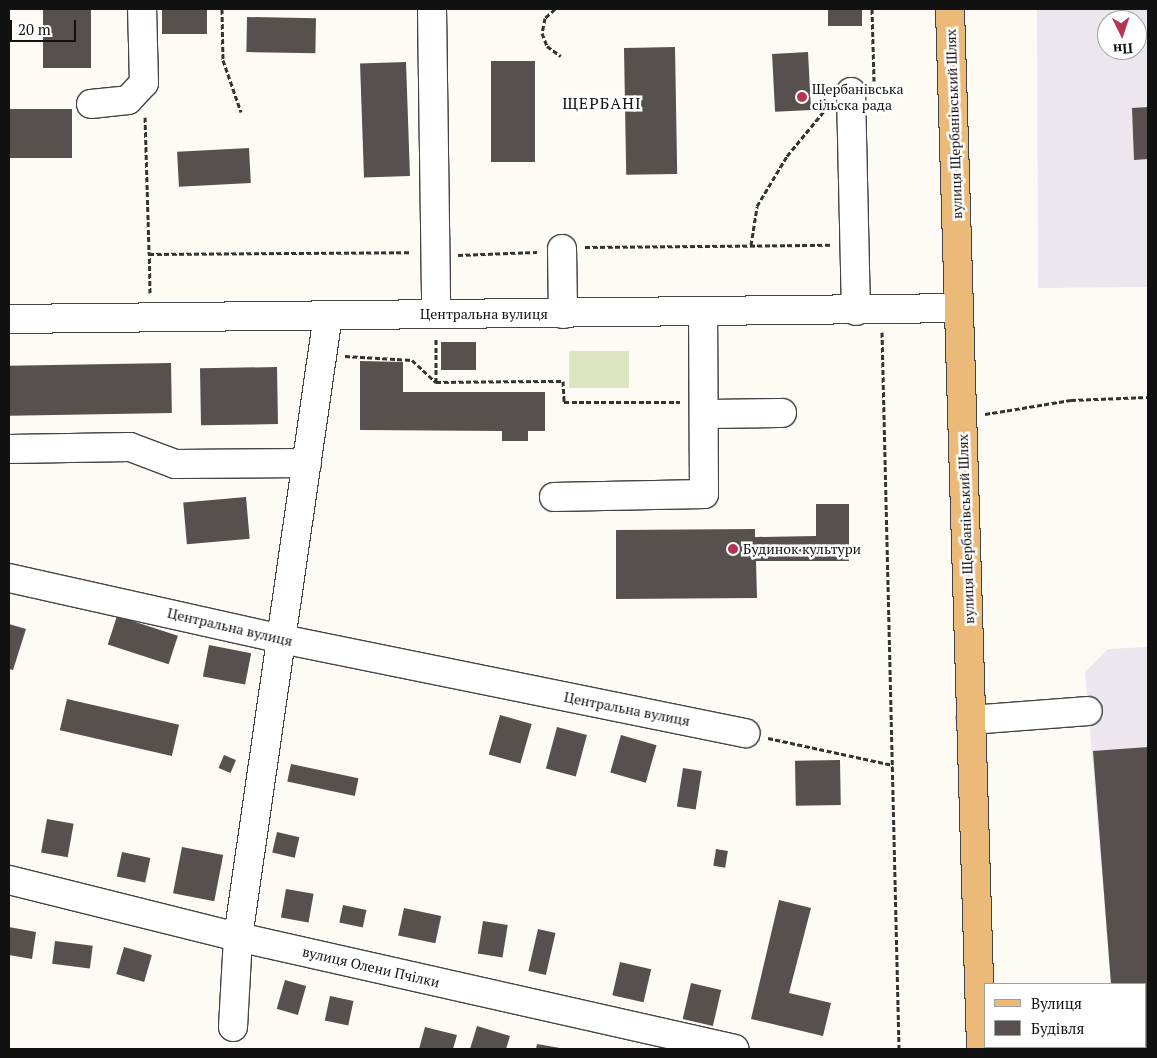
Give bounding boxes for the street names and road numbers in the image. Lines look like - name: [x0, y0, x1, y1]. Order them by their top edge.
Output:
- street label: вулиця Щербанівський Шлях: [942, 29, 966, 219]
- street label: Центральна вулиця: [420, 306, 548, 322]
- street label: вулиця Щербанівський Шлях: [954, 434, 978, 624]
- street label: Центральна вулиця: [166, 604, 294, 650]
- street label: Центральна вулиця: [563, 689, 691, 729]
- street label: вулиця Олени Пчілки: [301, 943, 441, 991]

